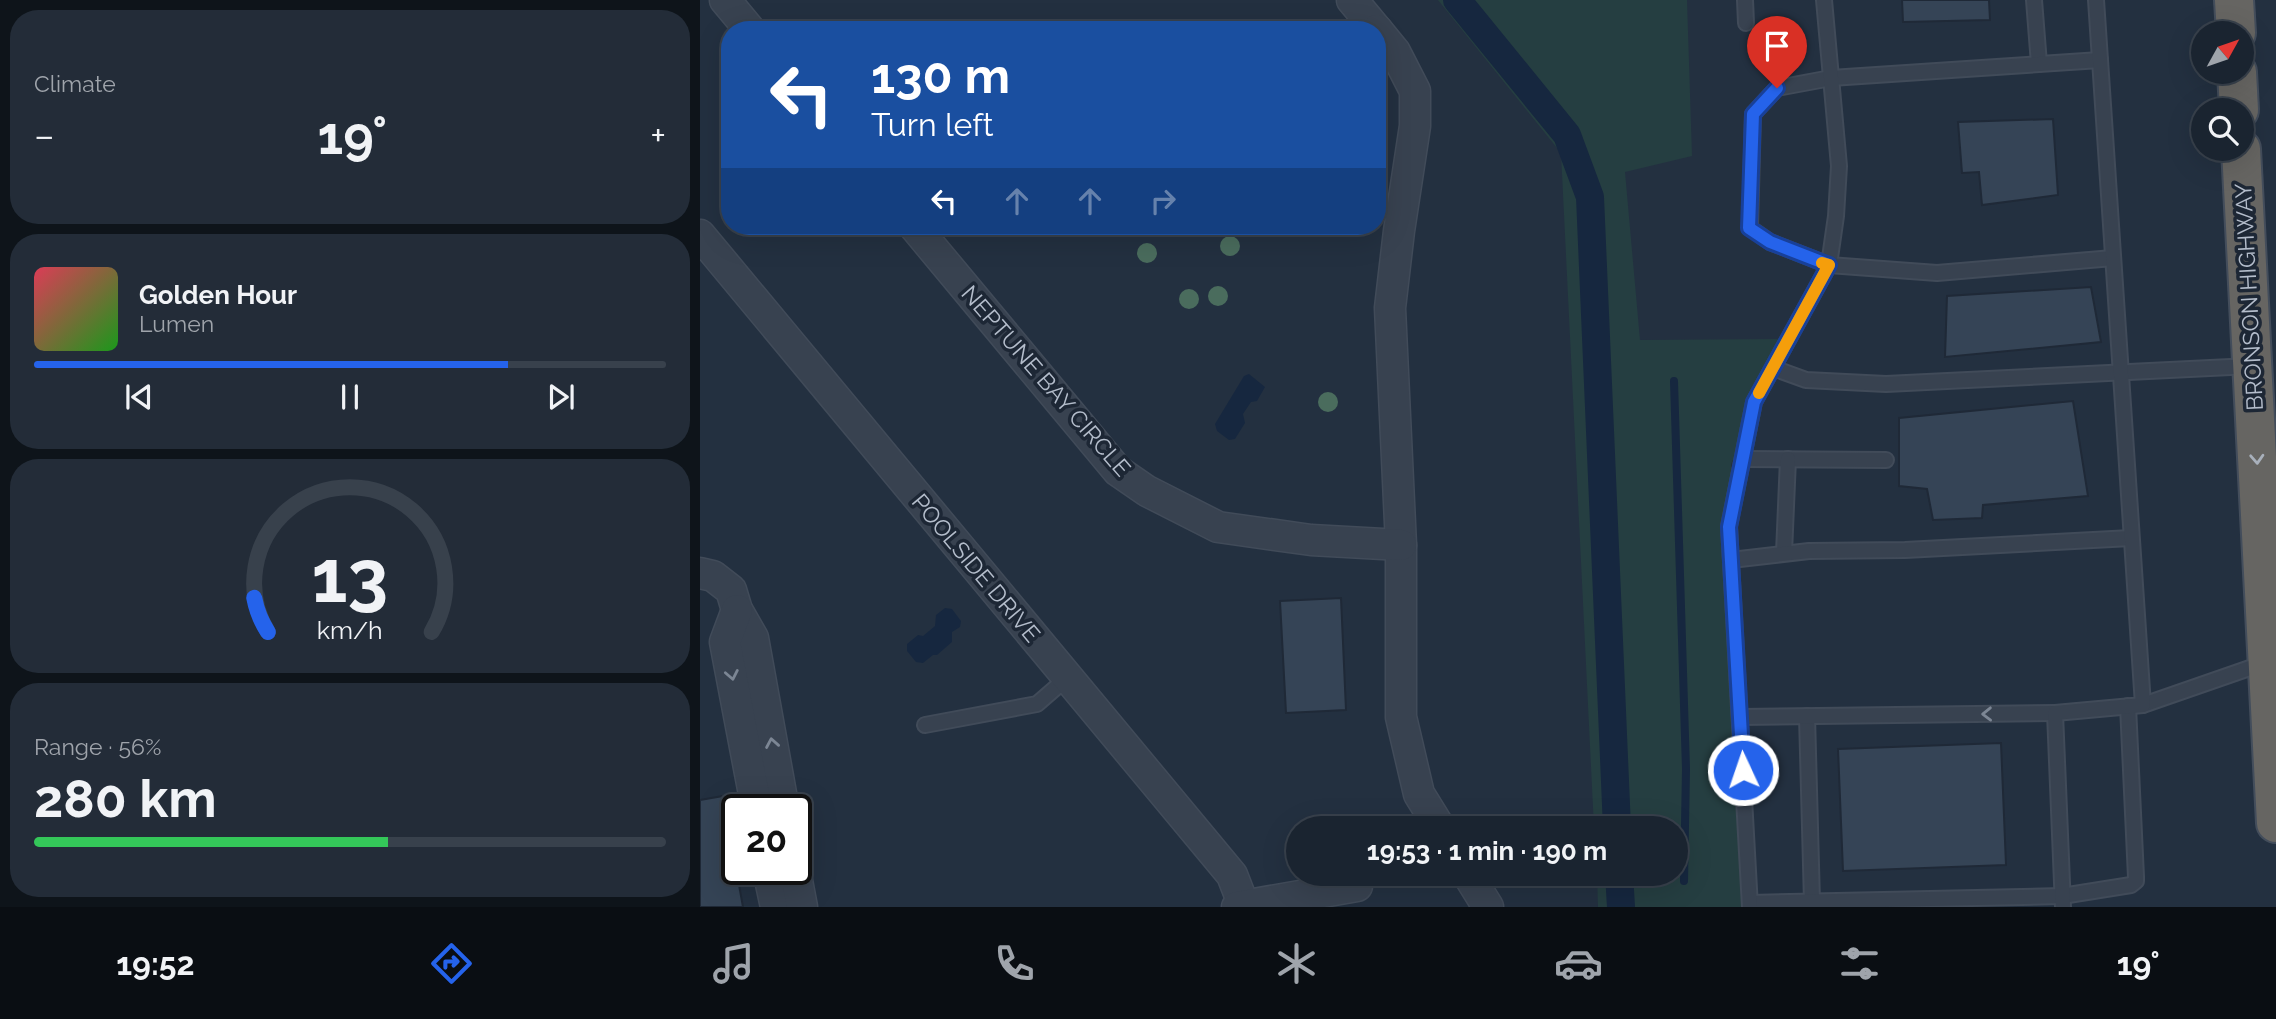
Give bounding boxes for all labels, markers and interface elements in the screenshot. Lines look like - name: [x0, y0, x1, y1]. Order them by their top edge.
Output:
- pin: [1747, 16, 1807, 88]
- north arrow: [2191, 21, 2254, 84]
- map controls: [2191, 21, 2254, 161]
- icon: arrive: [1758, 27, 1796, 65]
- text: 130 m: [871, 47, 1010, 104]
- icon: left: [756, 49, 847, 140]
- text: Climate: [34, 70, 116, 97]
- button: search: [2191, 98, 2254, 161]
- text: 19°: [318, 105, 387, 166]
- text: Turn left: [871, 106, 993, 143]
- text: −: [34, 113, 54, 158]
- text: +: [650, 113, 666, 158]
- icon: left: [925, 182, 963, 220]
- icon: ahead: [998, 182, 1036, 220]
- icon: ahead: [1071, 182, 1109, 220]
- icon: right: [1144, 182, 1182, 220]
- street label: BRONSON HIGHWAY: [2229, 183, 2268, 411]
- text: Golden Hour: [139, 280, 297, 310]
- street label: NEPTUNE BAY CIRCLE: [956, 280, 1136, 481]
- text: Lumen: [139, 310, 214, 337]
- icon: previous: [120, 378, 158, 416]
- icon: pause: [331, 378, 369, 416]
- icon: next: [542, 378, 580, 416]
- one-way arrow: [2250, 453, 2265, 464]
- street label: POOLSIDE DRIVE: [907, 488, 1046, 647]
- text: 13: [312, 534, 388, 619]
- text: km/h: [317, 614, 383, 644]
- one-way arrow: [723, 669, 738, 681]
- one-way arrow: [1981, 706, 1992, 721]
- text: Range · 56%: [34, 733, 161, 760]
- position arrow: [1706, 733, 1780, 807]
- one-way arrow: [765, 737, 780, 749]
- text: 280 km: [34, 768, 217, 829]
- speed limit sign: 20: [721, 794, 812, 885]
- text: 19:53 · 1 min · 190 m: [1367, 836, 1607, 866]
- icon: directions: [427, 939, 476, 988]
- icon: music: [709, 939, 758, 988]
- icon: phone: [990, 939, 1039, 988]
- icon: climate: [1272, 939, 1321, 988]
- icon: car: [1554, 939, 1603, 988]
- icon: filters: [1835, 939, 1884, 988]
- text: 19:52: [116, 945, 195, 982]
- text: 19°: [2117, 945, 2160, 982]

